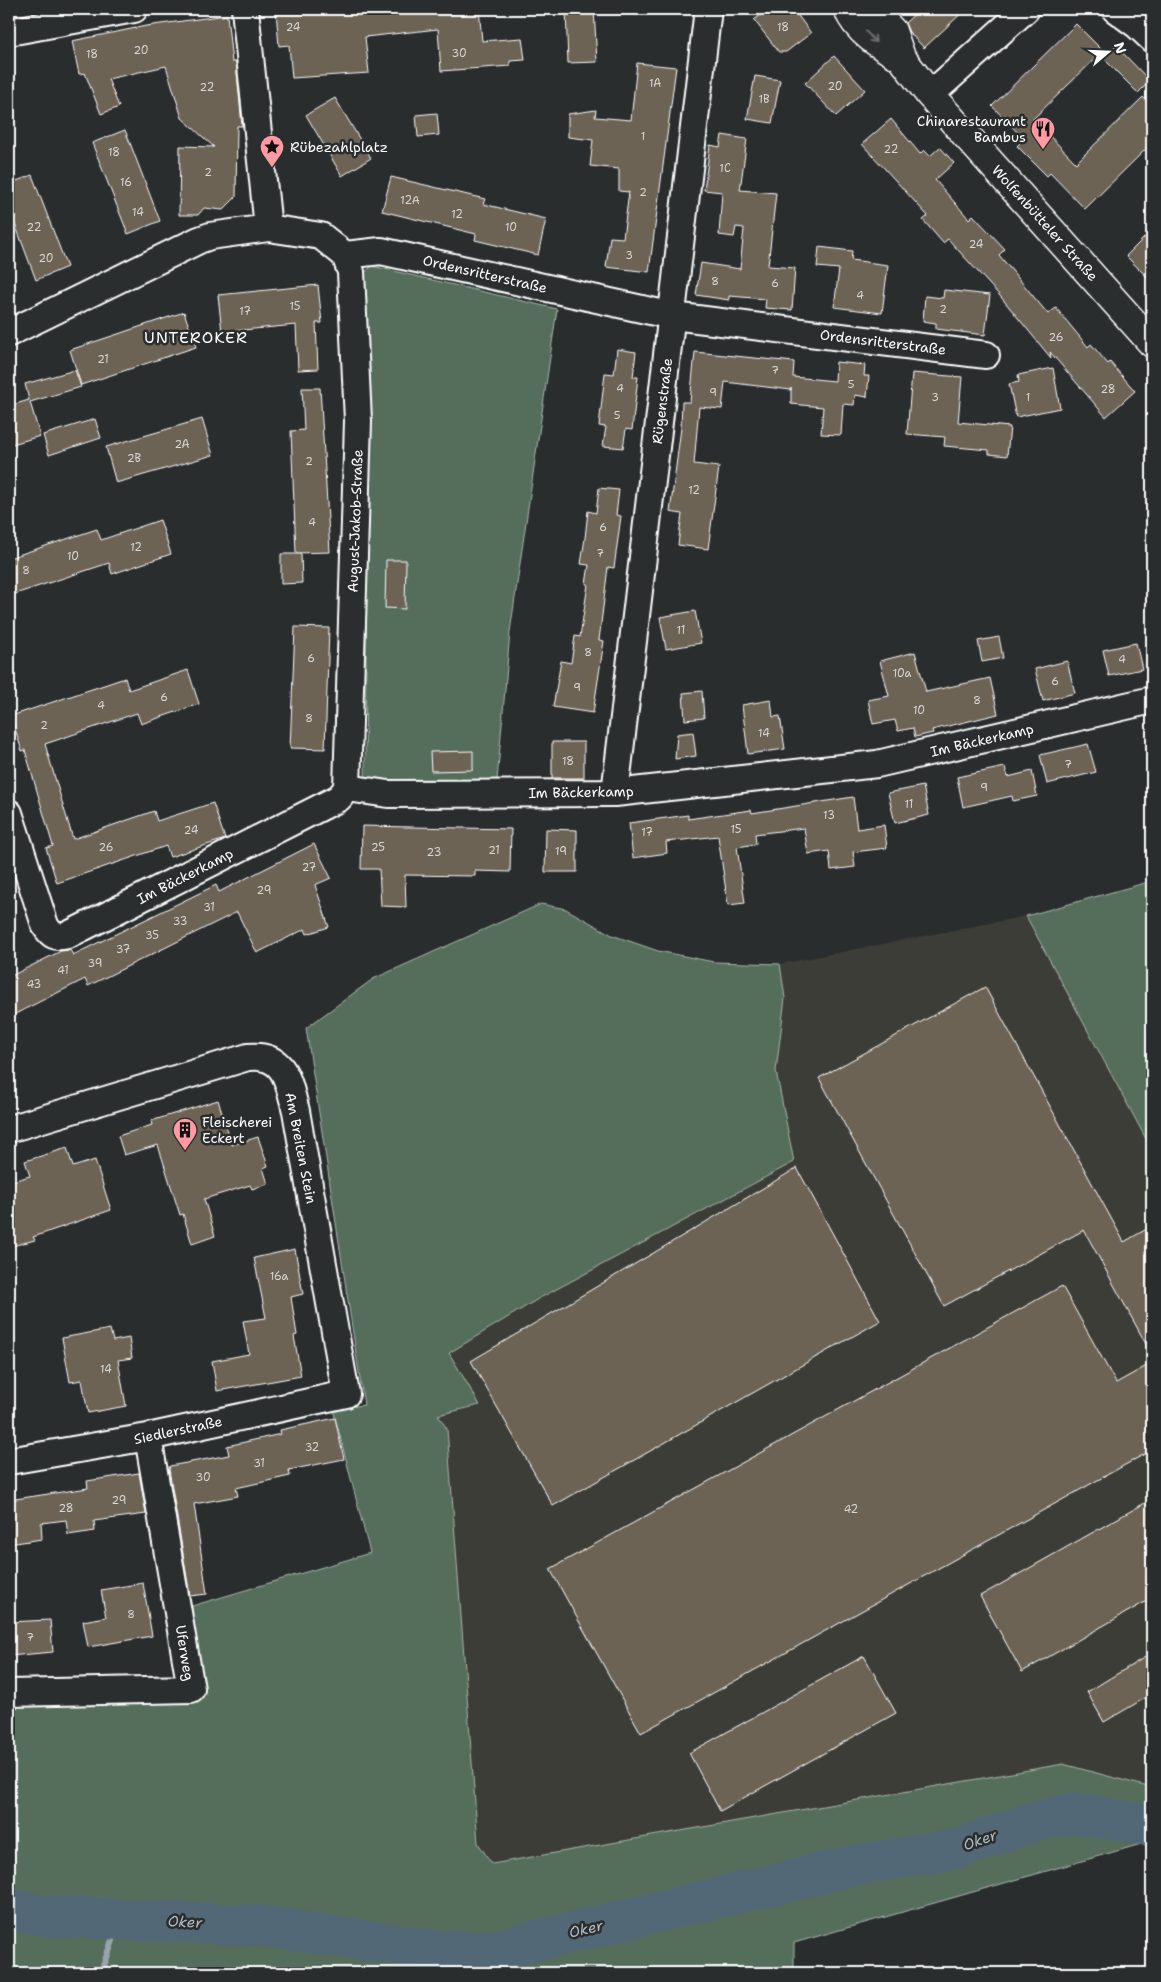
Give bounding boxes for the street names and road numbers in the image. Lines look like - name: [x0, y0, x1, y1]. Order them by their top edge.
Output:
- street label: Wolfenbütteler Straße: [988, 161, 1102, 285]
- street label: Ordensritterstraße: [421, 251, 549, 297]
- street label: Ordensritterstraße: [819, 325, 947, 359]
- street label: Rügenstraße: [648, 357, 676, 445]
- street label: August-Jakob-Straße: [344, 449, 366, 593]
- street label: Im Bäckerkamp: [929, 719, 1036, 761]
- street label: Im Bäckerkamp: [528, 782, 634, 802]
- street label: Im Bäckerkamp: [134, 844, 236, 908]
- street label: Am Breiten Stein: [281, 1091, 321, 1205]
- street label: Siedlerstraße: [132, 1412, 224, 1448]
- street label: Uferweg: [172, 1624, 198, 1682]

